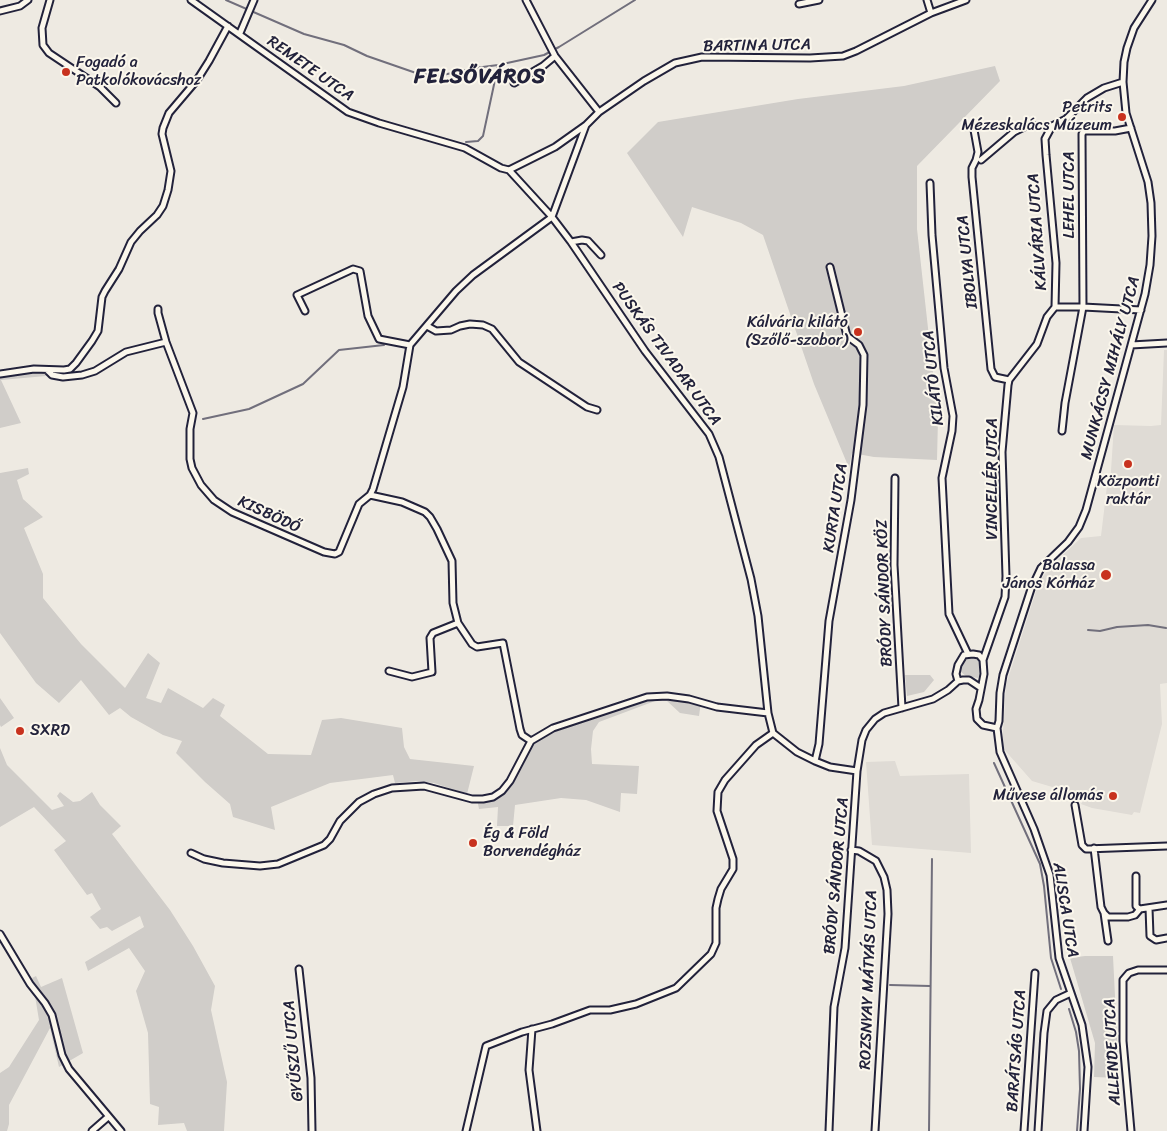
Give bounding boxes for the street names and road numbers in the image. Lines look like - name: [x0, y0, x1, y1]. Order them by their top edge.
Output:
- street label: REMETE UTCA: [263, 32, 357, 106]
- street label: BARTINA UTCA: [703, 35, 811, 57]
- street label: LEHEL UTCA: [1060, 151, 1080, 239]
- street label: KÁLVÁRIA UTCA: [1024, 173, 1052, 291]
- street label: IBOLYA UTCA: [954, 214, 982, 310]
- street label: MUNKÁCSY MIHÁLY UTCA: [1077, 274, 1145, 462]
- street label: PUSKÁS TIVADAR UTCA: [607, 278, 725, 430]
- street label: KILÁTÓ UTCA: [919, 330, 949, 426]
- street label: VINCELLÉR UTCA: [983, 418, 1003, 540]
- street label: KURTA UTCA: [820, 462, 852, 554]
- street label: KISBÖDŐ: [235, 492, 303, 538]
- street label: BRÓDY SÁNDOR KÖZ: [873, 519, 897, 667]
- street label: BRÓDY SÁNDOR UTCA: [821, 797, 853, 955]
- street label: ALISCA UTCA: [1048, 861, 1082, 959]
- street label: ROZSNYAY MÁTYÁS UTCA: [856, 890, 882, 1070]
- street label: BARÁTSÁG UTCA: [1003, 989, 1031, 1113]
- street label: ALLENDE UTCA: [1101, 998, 1125, 1106]
- street label: GYŰSZŰ UTCA: [280, 1000, 308, 1102]

